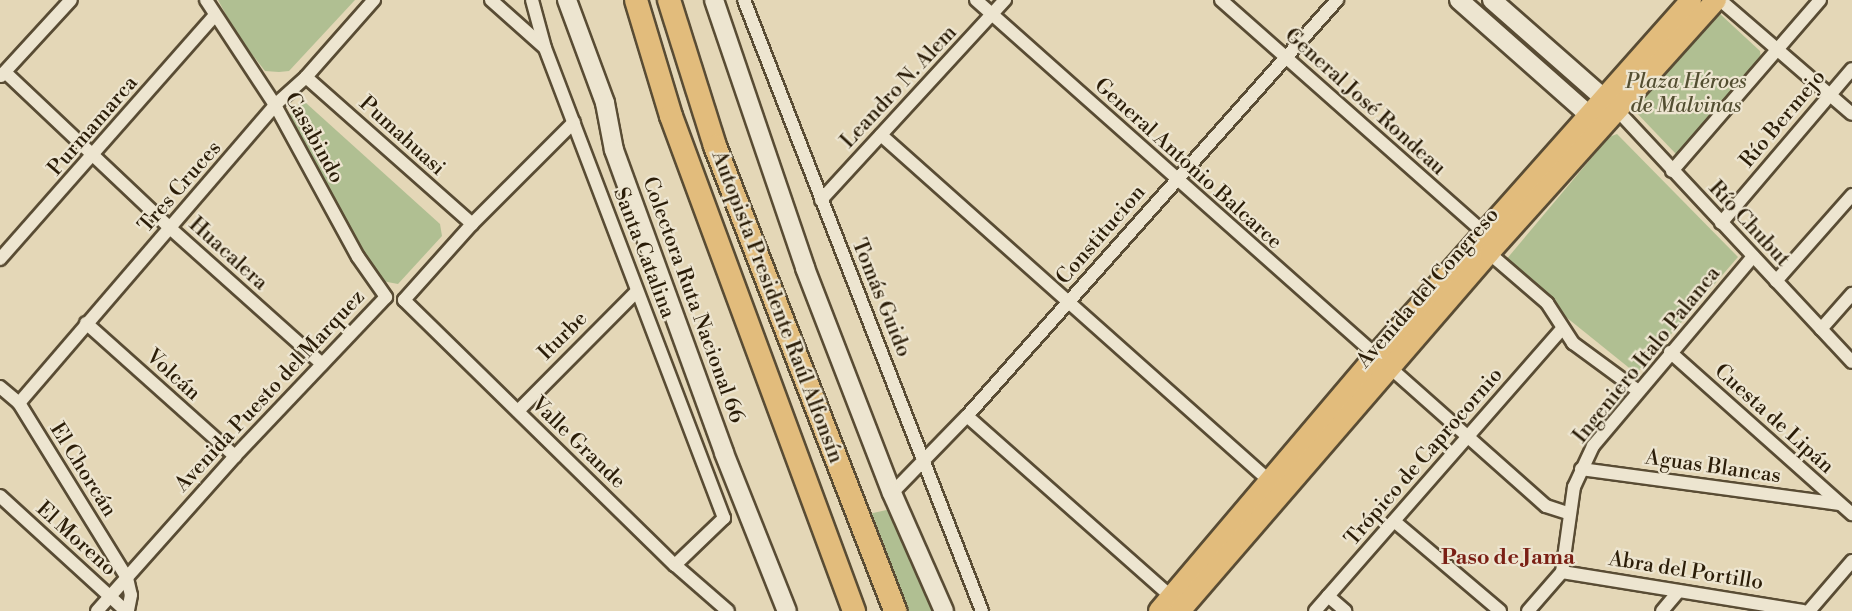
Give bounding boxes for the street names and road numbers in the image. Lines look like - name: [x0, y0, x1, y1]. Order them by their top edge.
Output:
- street label: Leandro N. Alem: [836, 20, 962, 154]
- street label: General José Rondeau: [1279, 23, 1451, 181]
- street label: Río Bermejo: [1735, 65, 1831, 173]
- street label: Purmamarca: [43, 71, 143, 181]
- street label: General Antonio Balcarce: [1089, 73, 1287, 255]
- street label: Casabindo: [279, 88, 349, 188]
- street label: Pumahuasi: [354, 91, 450, 181]
- street label: Tres Cruces: [133, 136, 227, 238]
- street label: Autopista Presidente Raúl Alfonsín: [706, 147, 848, 467]
- street label: Colectora Ruta Nacional 66: [637, 173, 749, 427]
- street label: Río Chubut: [1703, 176, 1795, 272]
- street label: Constitucion: [1051, 180, 1151, 290]
- street label: Santa Catalina: [608, 184, 680, 322]
- street label: Avenida del Congreso: [1352, 203, 1504, 373]
- street label: Huacalera: [183, 212, 273, 296]
- street label: Tomás Guido: [846, 235, 916, 361]
- street label: Ingeniero Italo Palanca: [1568, 262, 1726, 448]
- street label: Avenida Puesto del Marquez: [170, 285, 370, 497]
- street label: Iturbe: [533, 306, 593, 366]
- street label: Volcán: [140, 344, 206, 406]
- street label: Cuesta de Lipán: [1709, 359, 1839, 479]
- street label: Trópico de Caprocornio: [1340, 363, 1508, 551]
- street label: Valle Grande: [526, 392, 630, 494]
- street label: El Chorcán: [44, 418, 122, 522]
- street label: Aguas Blancas: [1644, 445, 1782, 489]
- street label: El Moreno: [31, 496, 121, 582]
- street label: Abra del Portillo: [1607, 546, 1765, 596]

